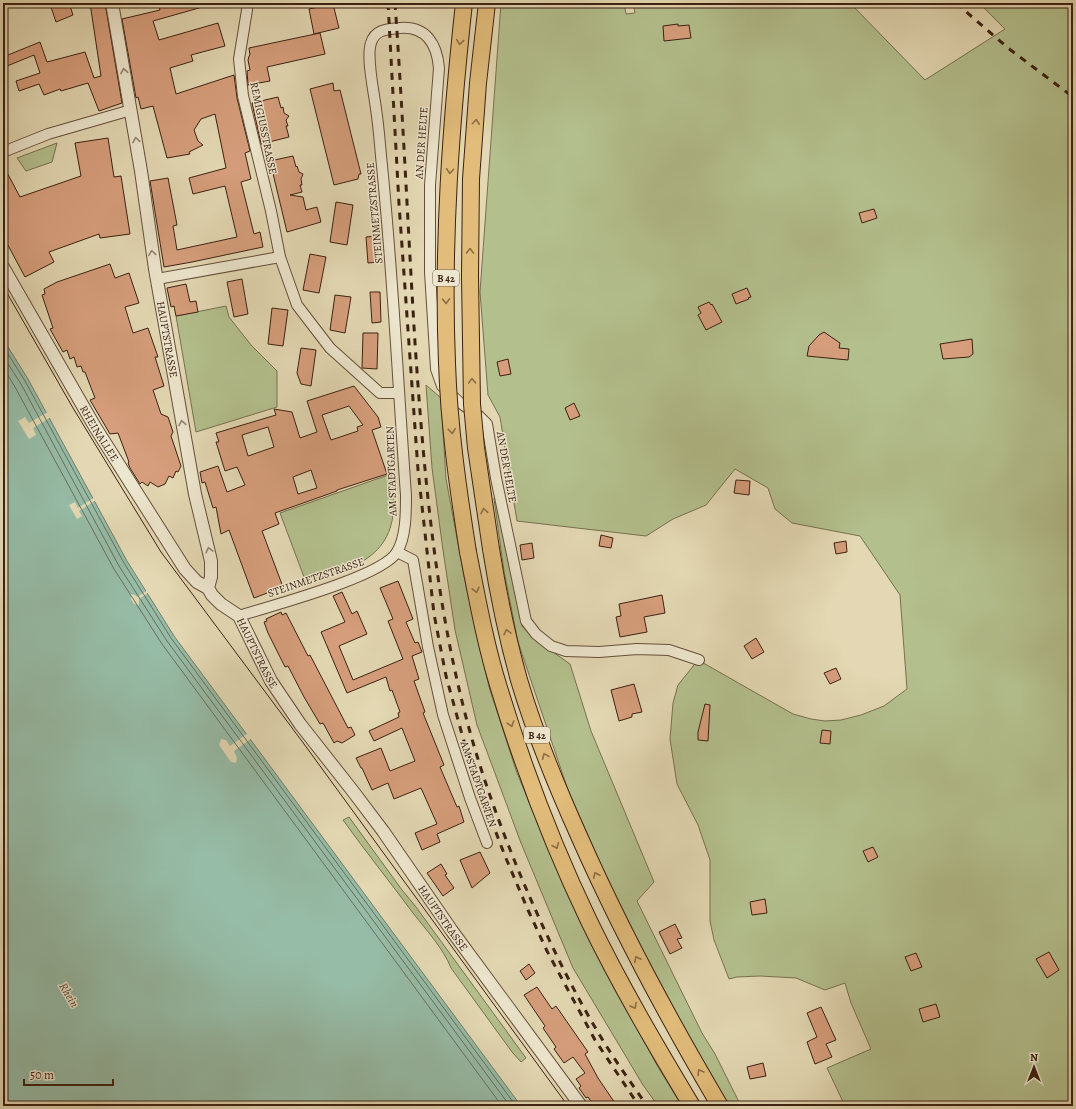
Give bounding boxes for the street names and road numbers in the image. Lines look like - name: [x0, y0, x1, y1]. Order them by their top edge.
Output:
- street label: REMIGIUSSTRASSE: [246, 80, 281, 176]
- street label: AN DER HELTE: [411, 107, 431, 181]
- street label: STEINMETZSTRASSE: [363, 162, 386, 264]
- road number: B 42: [433, 270, 459, 286]
- street label: HAUPTSTRASSE: [153, 300, 181, 379]
- street label: RHEINALLEE: [76, 402, 122, 464]
- street label: AM STADTGARTEN: [382, 426, 401, 517]
- street label: AN DER HELTE: [493, 429, 520, 504]
- street label: STEINMETZSTRASSE: [266, 554, 367, 601]
- street label: HAUPTSTRASSE: [233, 615, 281, 692]
- road number: B 42: [524, 727, 550, 743]
- street label: AM STADTGARTEN: [456, 738, 500, 829]
- street label: HAUPTSTRASSE: [414, 882, 471, 954]

